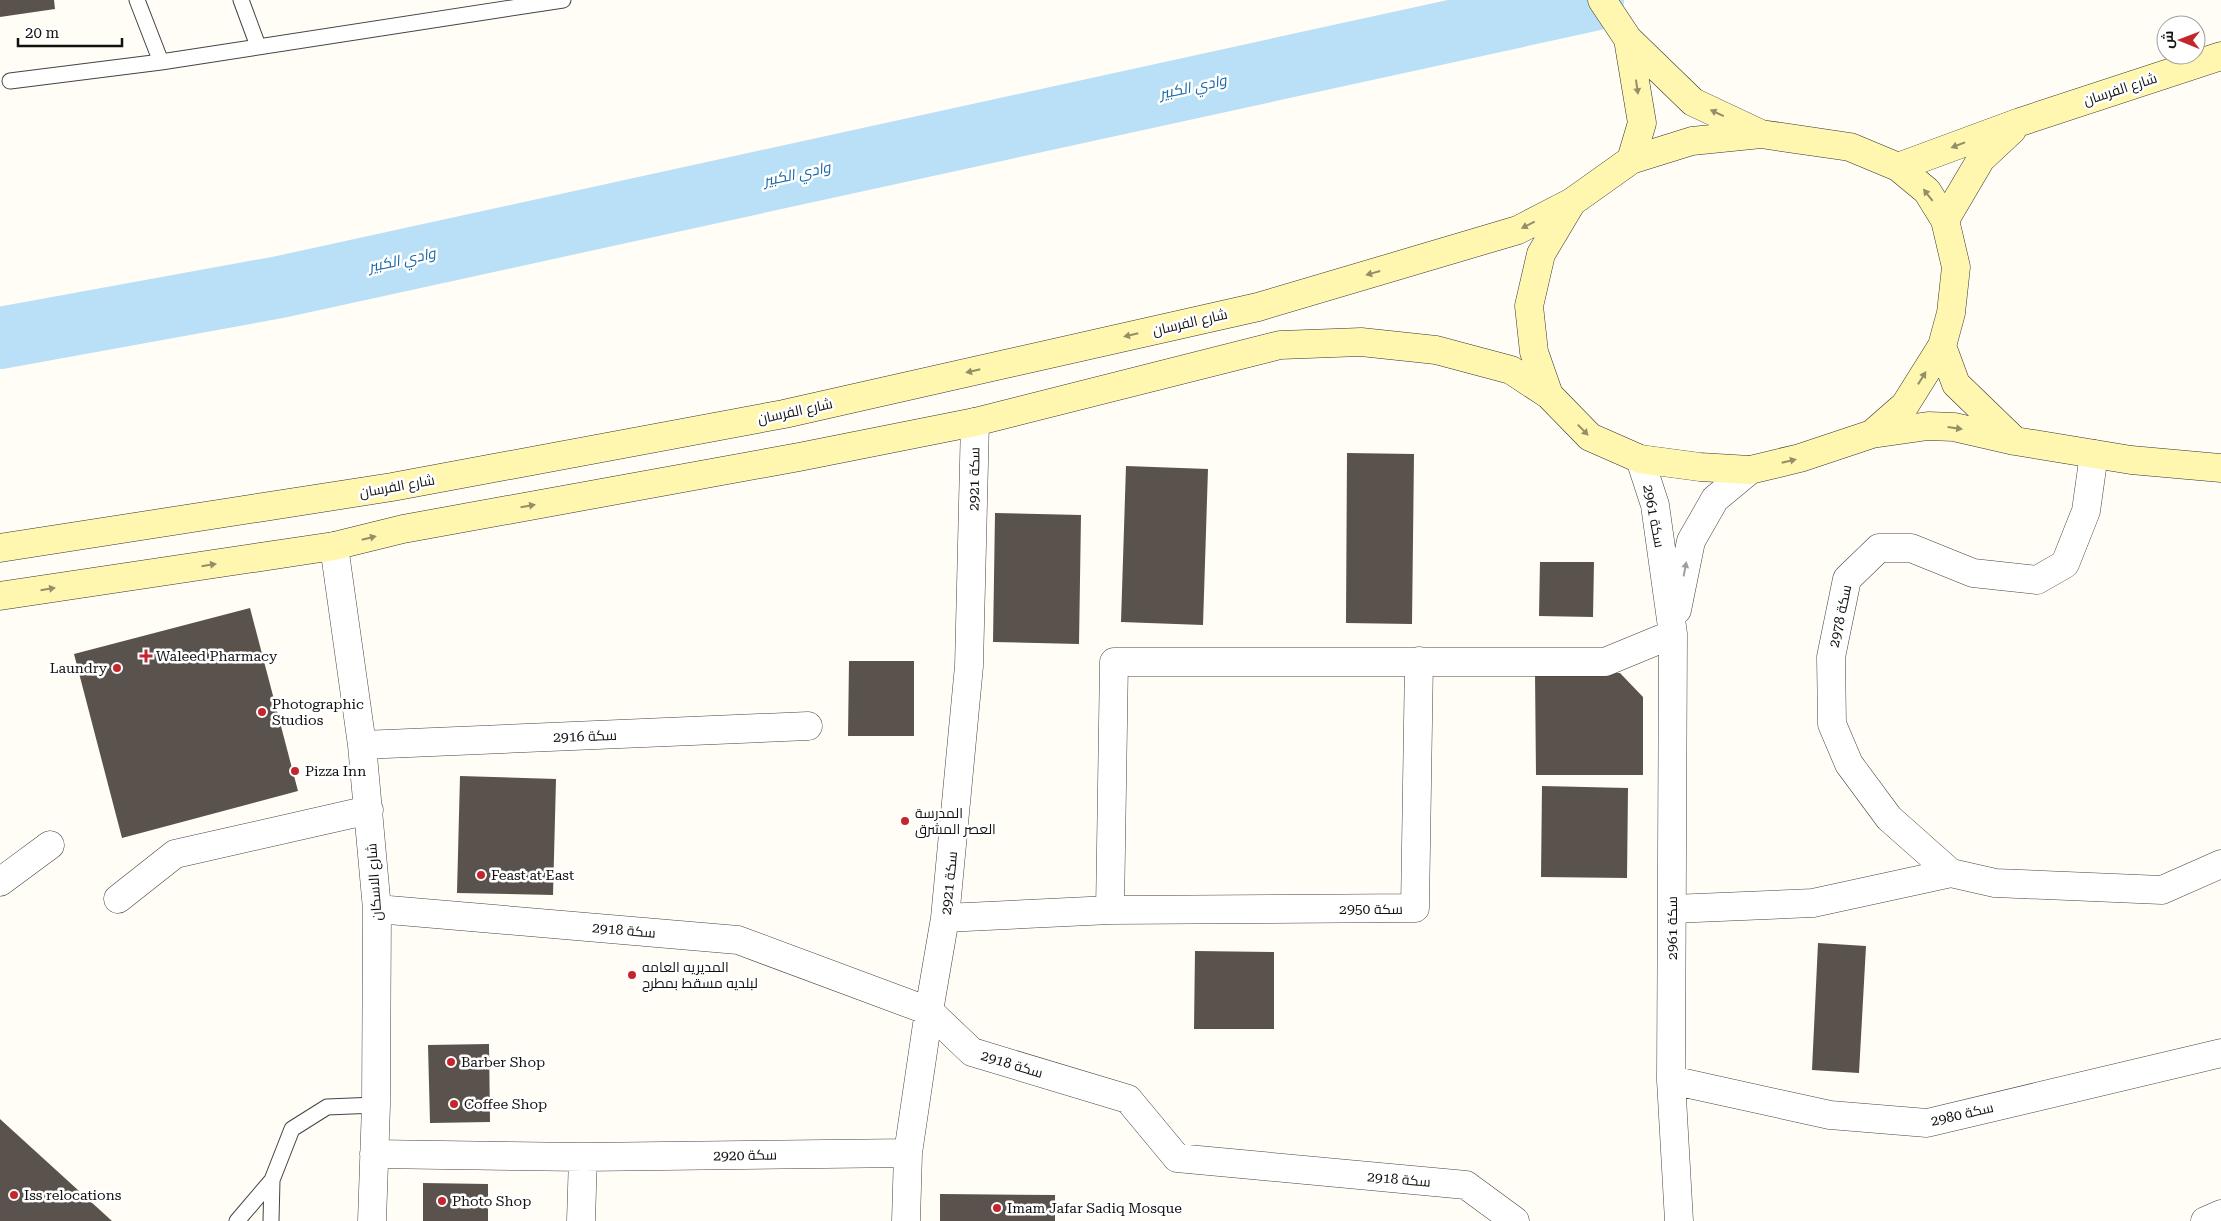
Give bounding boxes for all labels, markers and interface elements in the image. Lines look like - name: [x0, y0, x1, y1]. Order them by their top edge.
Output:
- scale bar: [18, 15, 121, 47]
- north arrow: [2156, 15, 2206, 65]
- text: 20 m: [25, 24, 60, 42]
- text: ش: [2160, 31, 2177, 49]
- street label: شارع الفرسان: [2081, 70, 2159, 109]
- water label: وادي الكبير: [1156, 71, 1230, 106]
- one-way arrow: [1633, 80, 1641, 96]
- one-way arrow: [1710, 109, 1724, 117]
- one-way arrow: [1950, 141, 1965, 149]
- water label: وادي الكبير: [760, 158, 834, 193]
- one-way arrow: [1923, 188, 1934, 201]
- one-way arrow: [1521, 221, 1536, 229]
- water label: وادي الكبير: [365, 244, 439, 279]
- one-way arrow: [1366, 269, 1381, 277]
- street label: شارع الفرسان: [1151, 306, 1229, 339]
- one-way arrow: [1123, 332, 1139, 340]
- one-way arrow: [965, 367, 980, 375]
- one-way arrow: [1917, 372, 1926, 385]
- street label: شارع الفرسان: [756, 395, 834, 428]
- one-way arrow: [1577, 423, 1589, 435]
- one-way arrow: [1948, 424, 1964, 432]
- street label: سكة 2921: [965, 447, 983, 511]
- one-way arrow: [1782, 457, 1797, 465]
- street label: شارع الفرسان: [358, 471, 436, 502]
- street label: سكة 2961: [1640, 483, 1668, 549]
- one-way arrow: [521, 502, 537, 510]
- one-way arrow: [361, 533, 376, 541]
- one-way arrow: [201, 561, 217, 569]
- one-way arrow: [1682, 561, 1690, 577]
- street label: سكة 2978: [1826, 583, 1854, 649]
- one-way arrow: [41, 585, 57, 593]
- place label: Waleed Pharmacy: [156, 648, 278, 664]
- marker: Waleed Pharmacy: [140, 650, 152, 662]
- place label: Laundry: [50, 660, 108, 676]
- marker: Laundry: [111, 662, 123, 674]
- place label: Photographic Studios: [272, 696, 364, 728]
- marker: Photographic Studios: [256, 706, 268, 718]
- street label: سكة 2916: [553, 727, 617, 745]
- place label: Pizza Inn: [305, 763, 366, 779]
- marker: Pizza Inn: [289, 765, 301, 777]
- place label: المدرسة العصر المشرق: [915, 805, 996, 838]
- marker: المدرسة العصر المشرق: [899, 815, 911, 827]
- street label: شارع الاسكان: [363, 843, 386, 921]
- street label: سكة 2921: [938, 850, 960, 916]
- place label: Feast at East: [491, 867, 574, 883]
- marker: Feast at East: [475, 869, 487, 881]
- street label: سكة 2961: [1664, 896, 1680, 960]
- street label: سكة 2950: [1339, 901, 1403, 917]
- street label: سكة 2918: [592, 919, 656, 941]
- place label: المديريه العامه لبلديه مسقط بمطرح: [642, 959, 758, 992]
- marker: المديريه العامه لبلديه مسقط بمطرح: [626, 969, 638, 981]
- street label: سكة 2918: [979, 1047, 1045, 1081]
- place label: Barber Shop: [461, 1054, 545, 1070]
- marker: Barber Shop: [445, 1056, 457, 1068]
- place label: Coffee Shop: [464, 1096, 547, 1112]
- marker: Coffee Shop: [448, 1098, 460, 1110]
- street label: سكة 2980: [1929, 1099, 1995, 1129]
- street label: سكة 2920: [713, 1146, 777, 1164]
- street label: سكة 2918: [1367, 1168, 1431, 1190]
- place label: Iss relocations: [24, 1187, 122, 1203]
- marker: Iss relocations: [8, 1189, 20, 1201]
- place label: Photo Shop: [452, 1193, 531, 1209]
- marker: Photo Shop: [436, 1195, 448, 1207]
- place label: Imam Jafar Sadiq Mosque: [1007, 1200, 1182, 1216]
- marker: Imam Jafar Sadiq Mosque: [991, 1202, 1003, 1214]

